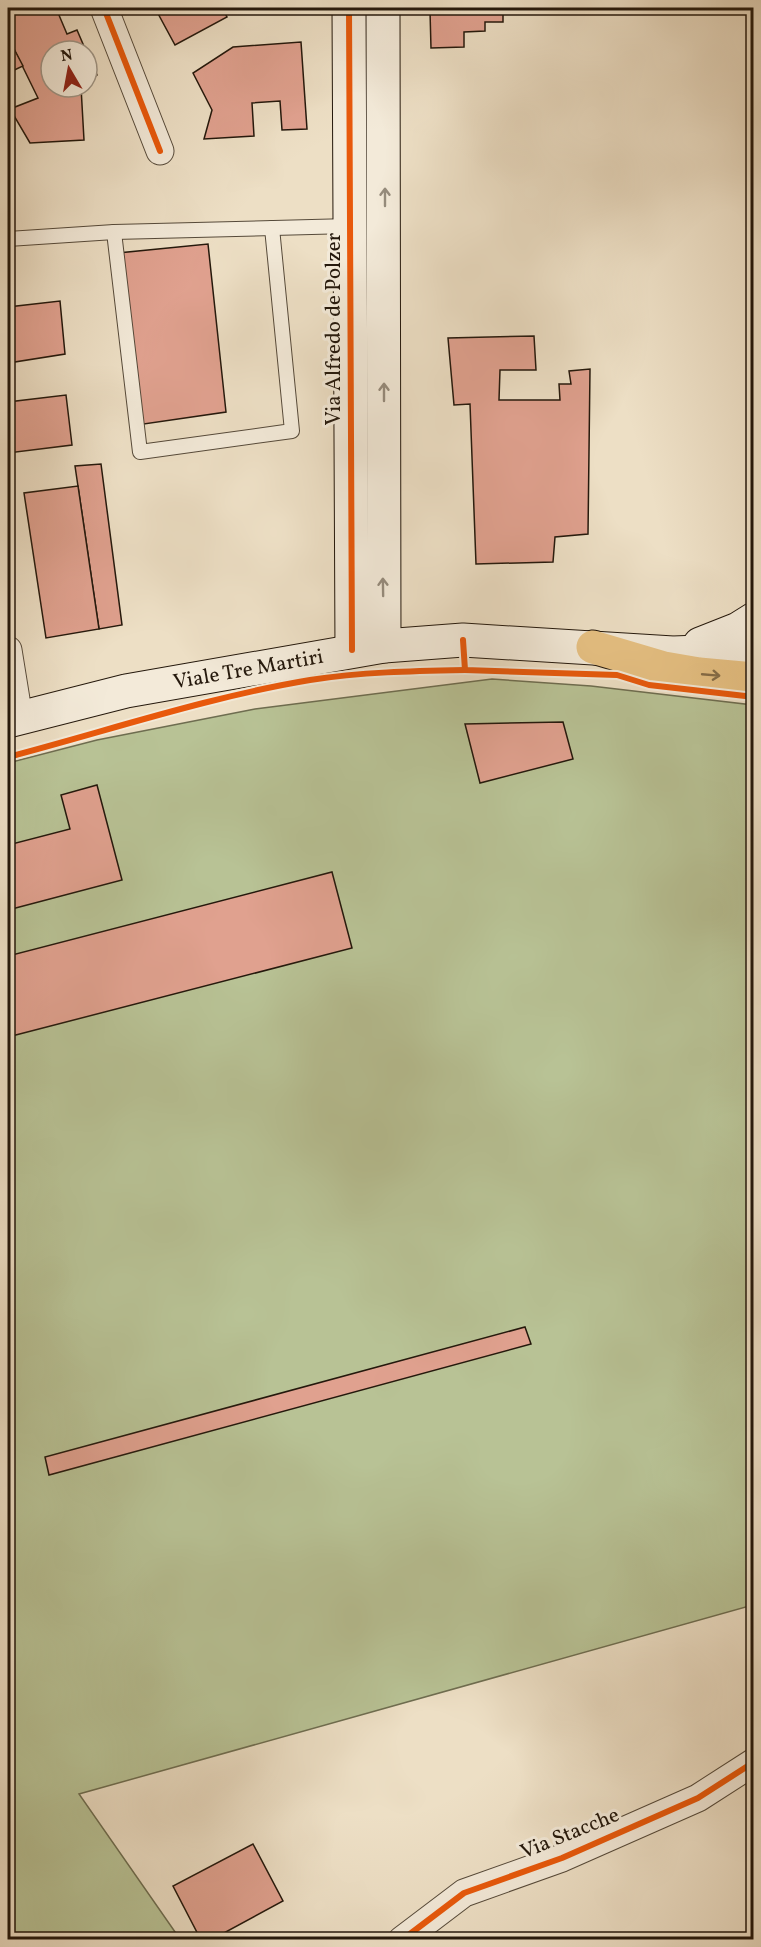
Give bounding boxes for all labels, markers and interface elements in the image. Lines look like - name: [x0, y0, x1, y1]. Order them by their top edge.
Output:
- north arrow: [39, 39, 99, 99]
- text: N: [59, 44, 75, 68]
- one-way arrow: [379, 188, 391, 208]
- street label: Via Alfredo de Polzer: [320, 232, 349, 425]
- one-way arrow: [378, 383, 390, 403]
- one-way arrow: [378, 578, 389, 598]
- street label: Viale Tre Martiri: [171, 642, 326, 697]
- one-way arrow: [700, 670, 720, 681]
- street label: Via Stacche: [516, 1801, 624, 1867]

